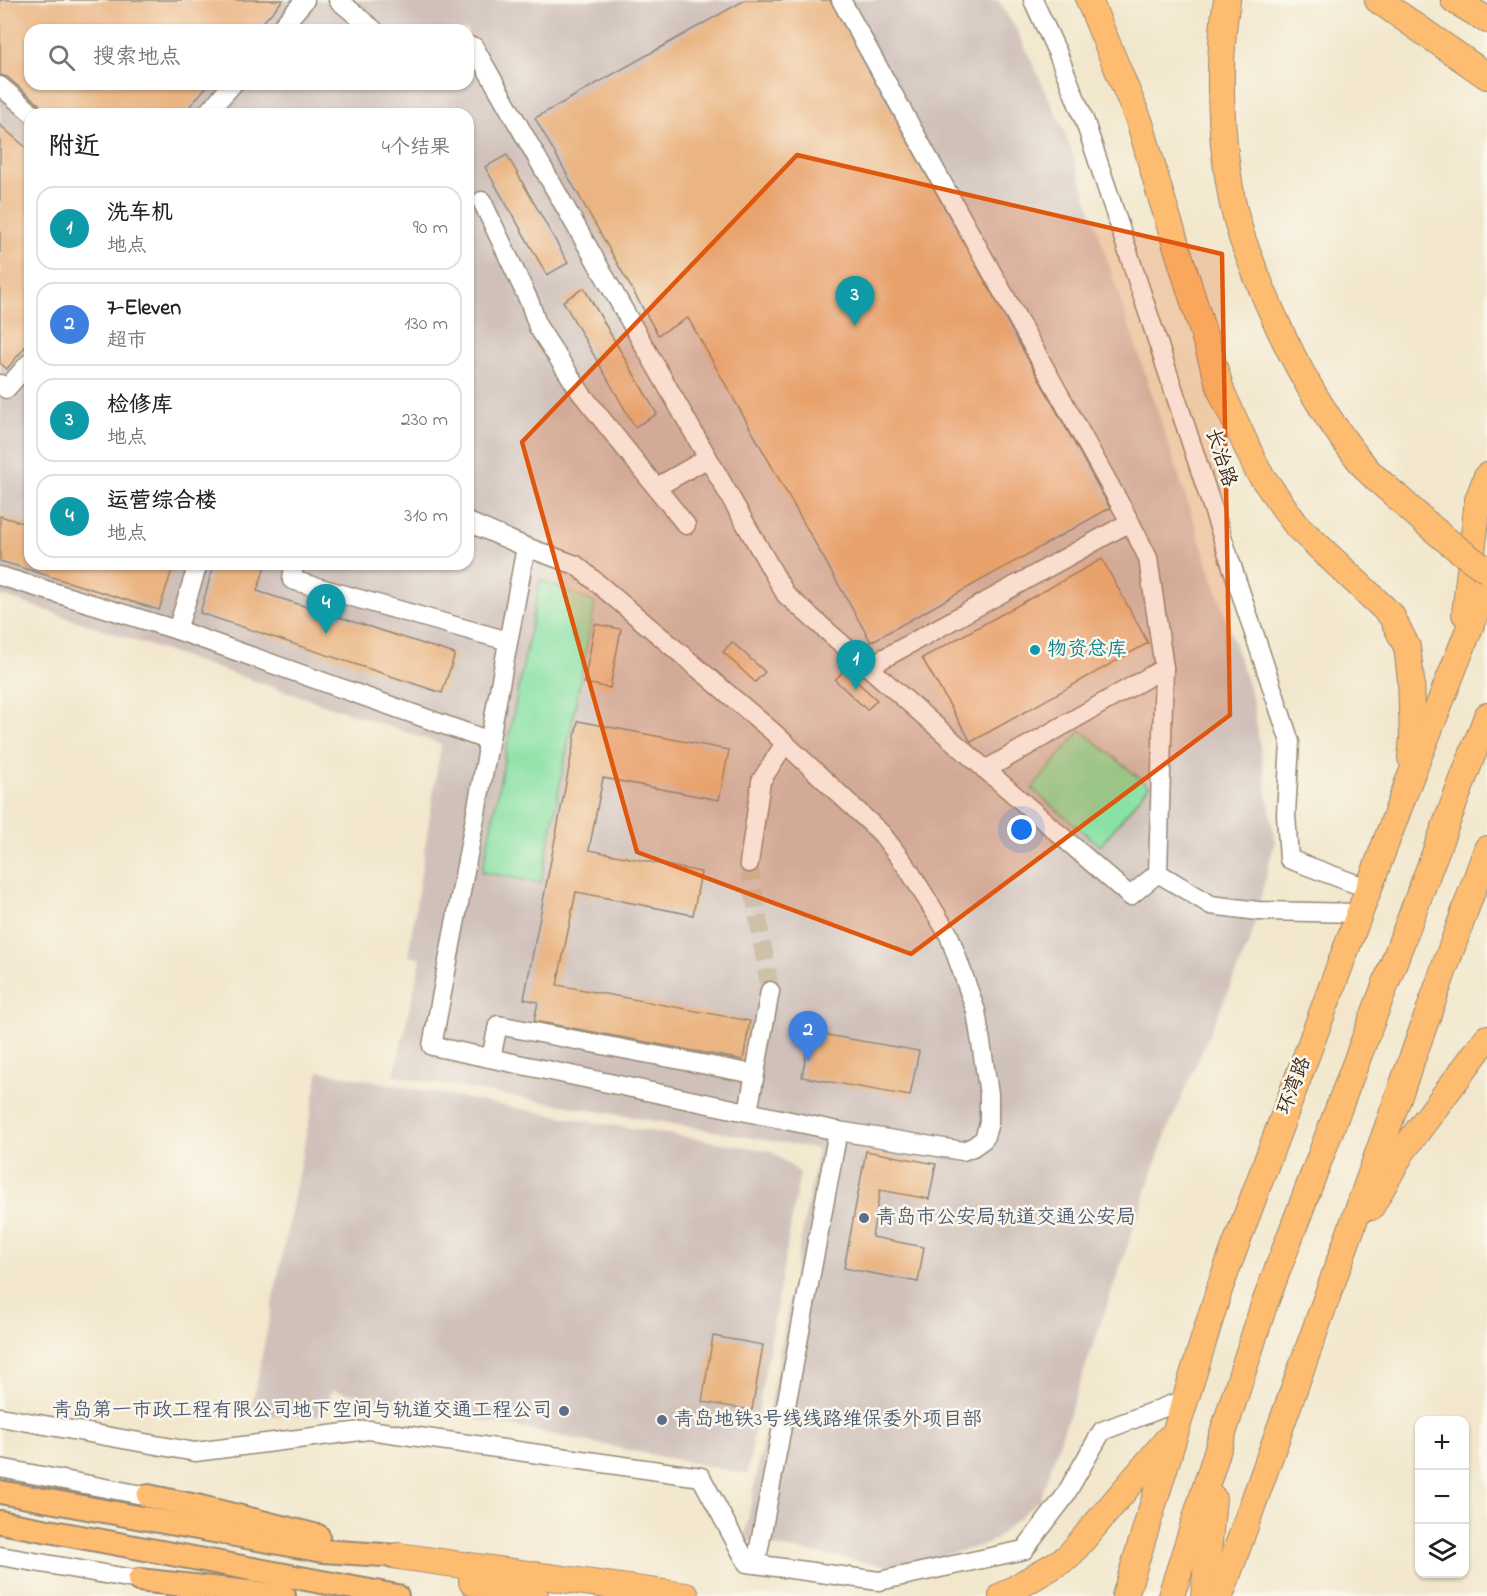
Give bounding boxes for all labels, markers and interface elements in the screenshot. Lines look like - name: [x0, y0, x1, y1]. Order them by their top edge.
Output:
- search box: [24, 24, 474, 90]
- icon: search: [45, 41, 78, 74]
- text: 搜索地点: [93, 42, 181, 74]
- text: 附近: [48, 129, 100, 167]
- text: 4个结果: [382, 134, 450, 163]
- text: 洗车机: [107, 198, 173, 230]
- text: 1: [66, 214, 73, 243]
- text: 90 m: [413, 214, 448, 243]
- text: 地点: [107, 232, 147, 261]
- pin: 3: [836, 276, 874, 326]
- text: 7-Eleven: [107, 293, 181, 325]
- text: 2: [65, 310, 74, 339]
- text: 130 m: [404, 310, 448, 339]
- text: 超市: [107, 327, 147, 356]
- text: 检修库: [107, 390, 173, 422]
- text: 3: [65, 406, 74, 435]
- text: 230 m: [401, 406, 448, 435]
- text: 地点: [107, 424, 147, 453]
- street label: 长治路: [1197, 425, 1243, 492]
- text: 运营综合楼: [107, 486, 217, 518]
- text: 4: [65, 502, 74, 531]
- text: 310 m: [404, 502, 448, 531]
- text: 地点: [107, 520, 147, 549]
- pin: 4: [306, 584, 346, 634]
- place label: 物资总库: [1047, 636, 1127, 665]
- pin: 1: [836, 640, 876, 690]
- marker: 物资总库: [1028, 643, 1042, 657]
- your location: [1007, 815, 1036, 844]
- pin: 2: [788, 1012, 828, 1061]
- street label: 环湾路: [1271, 1052, 1320, 1119]
- place label: 青岛市公安局轨道交通公安局: [876, 1204, 1136, 1233]
- marker: 青岛市公安局轨道交通公安局: [857, 1211, 871, 1225]
- place label: 青岛第一市政工程有限公司地下空间与轨道交通工程公司: [52, 1397, 552, 1426]
- marker: 青岛第一市政工程有限公司地下空间与轨道交通工程公司: [557, 1404, 571, 1418]
- place label: 青岛地铁3号线线路维保委外项目部: [674, 1406, 982, 1435]
- marker: 青岛地铁3号线线路维保委外项目部: [655, 1413, 669, 1427]
- map controls: [1415, 1416, 1469, 1578]
- button: +: [1415, 1416, 1469, 1470]
- button: −: [1415, 1470, 1469, 1524]
- button: layers: [1415, 1524, 1469, 1578]

